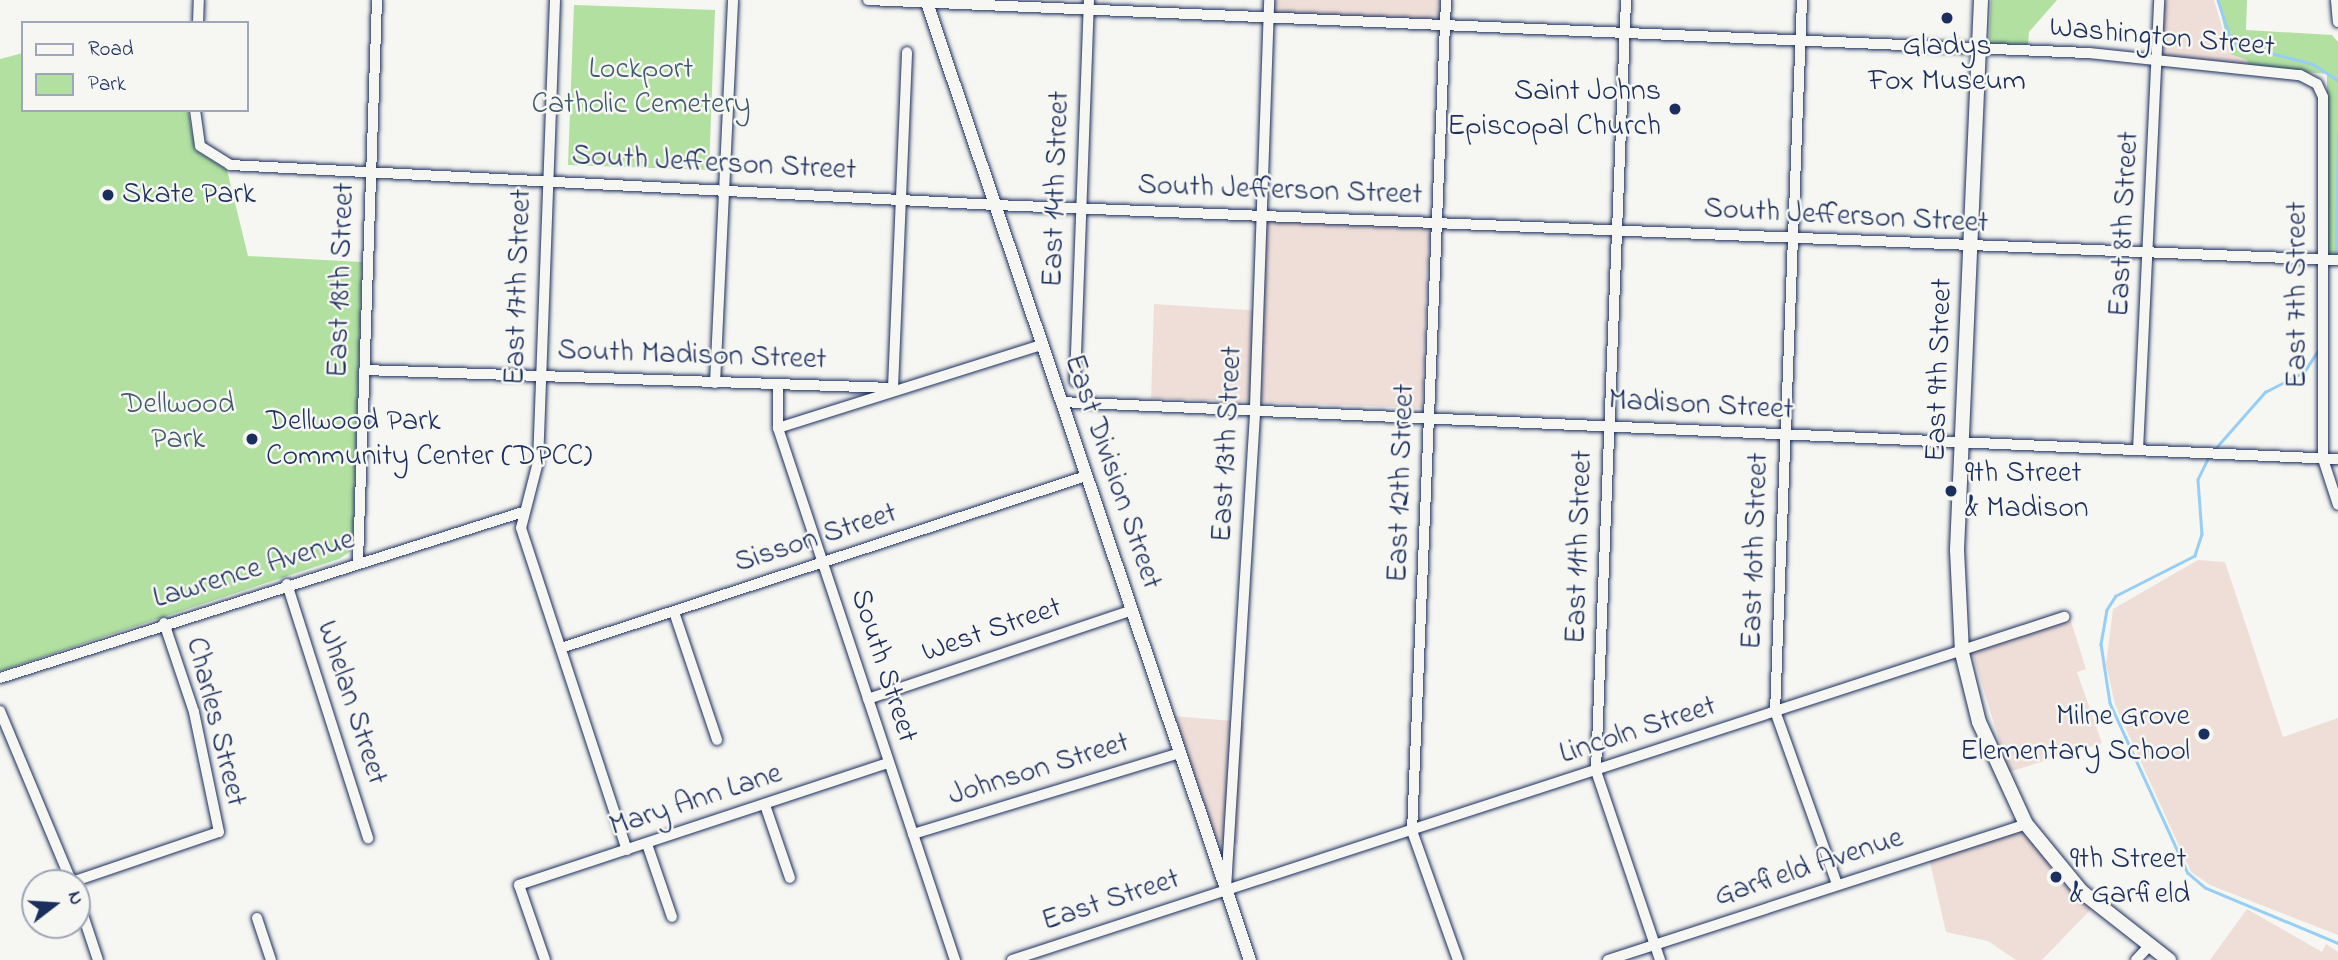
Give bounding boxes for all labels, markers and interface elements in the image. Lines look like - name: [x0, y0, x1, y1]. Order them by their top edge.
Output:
- marker: Gladys Fox Museum: [1939, 10, 1955, 26]
- street label: Washington Street: [2048, 10, 2276, 66]
- legend: [21, 21, 248, 112]
- place label: Gladys Fox Museum: [1868, 29, 2026, 100]
- text: Road: [88, 35, 134, 65]
- park label: Lockport Catholic Cemetery: [531, 52, 751, 122]
- text: Park: [88, 70, 126, 100]
- place label: Saint Johns Episcopal Church: [1447, 74, 1661, 144]
- street label: East 14th Street: [1036, 90, 1078, 288]
- marker: Saint Johns Episcopal Church: [1667, 101, 1683, 117]
- street label: East 8th Street: [2102, 130, 2148, 318]
- street label: South Jefferson Street: [571, 139, 857, 189]
- street label: South Jefferson Street: [1137, 168, 1423, 214]
- place label: Skate Park: [122, 177, 256, 213]
- street label: East 18th Street: [321, 182, 363, 378]
- marker: Skate Park: [100, 187, 116, 203]
- street label: East 17th Street: [498, 188, 540, 386]
- street label: South Jefferson Street: [1703, 192, 1989, 242]
- street label: East 7th Street: [2280, 201, 2316, 389]
- street label: East 9th Street: [1919, 278, 1961, 462]
- street label: South Madison Street: [557, 333, 827, 379]
- street label: East 13th Street: [1205, 345, 1251, 543]
- street label: East Division Street: [1055, 350, 1169, 594]
- street label: East 12th Street: [1381, 383, 1423, 583]
- street label: Madison Street: [1607, 383, 1795, 429]
- park label: Dellwood Park: [122, 387, 234, 457]
- place label: Dellwood Park Community Center (DPCC): [266, 404, 592, 474]
- marker: Dellwood Park Community Center (DPCC): [244, 431, 260, 447]
- street label: East 11th Street: [1559, 450, 1601, 644]
- street label: East 10th Street: [1735, 452, 1777, 650]
- place label: 9th Street & Madison: [1965, 456, 2089, 526]
- marker: 9th Street & Madison: [1943, 483, 1959, 499]
- street label: Sisson Street: [730, 496, 902, 582]
- street label: Lawrence Avenue: [149, 522, 359, 618]
- street label: South Street: [841, 585, 925, 747]
- street label: West Street: [918, 590, 1066, 672]
- street label: Whelan Street: [308, 617, 394, 789]
- street label: Charles Street: [177, 634, 253, 810]
- street label: Lincoln Street: [1555, 689, 1721, 773]
- place label: Milne Grove Elementary School: [1960, 699, 2190, 770]
- street label: Johnson Street: [944, 725, 1134, 815]
- marker: Milne Grove Elementary School: [2196, 726, 2212, 742]
- street label: Mary Ann Lane: [605, 756, 787, 846]
- street label: Garfield Avenue: [1710, 821, 1908, 915]
- place label: 9th Street & Garfield: [2070, 842, 2190, 912]
- street label: East Street: [1038, 862, 1184, 940]
- north arrow: [21, 869, 91, 939]
- marker: 9th Street & Garfield: [2048, 869, 2064, 885]
- text: N: [60, 888, 89, 908]

